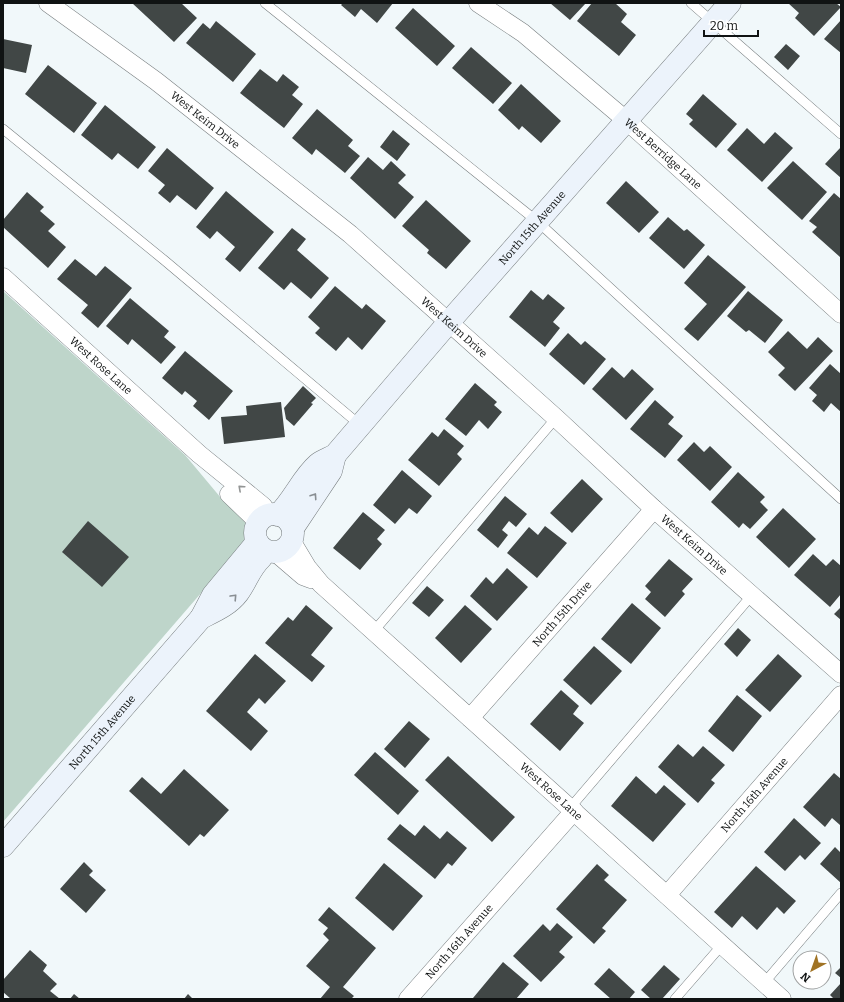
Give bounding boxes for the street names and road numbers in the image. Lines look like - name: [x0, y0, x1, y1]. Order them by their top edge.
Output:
- street label: West Keim Drive: [168, 89, 242, 152]
- street label: West Berridge Lane: [622, 116, 704, 192]
- street label: North 15th Avenue: [496, 188, 569, 268]
- street label: West Keim Drive: [418, 294, 490, 360]
- street label: West Rose Lane: [67, 334, 135, 397]
- street label: West Keim Drive: [658, 512, 730, 578]
- street label: North 15th Drive: [530, 579, 595, 649]
- street label: North 15th Avenue: [66, 692, 138, 772]
- street label: North 16th Avenue: [719, 755, 791, 835]
- street label: West Rose Lane: [517, 760, 585, 823]
- street label: North 16th Avenue: [423, 902, 496, 982]

